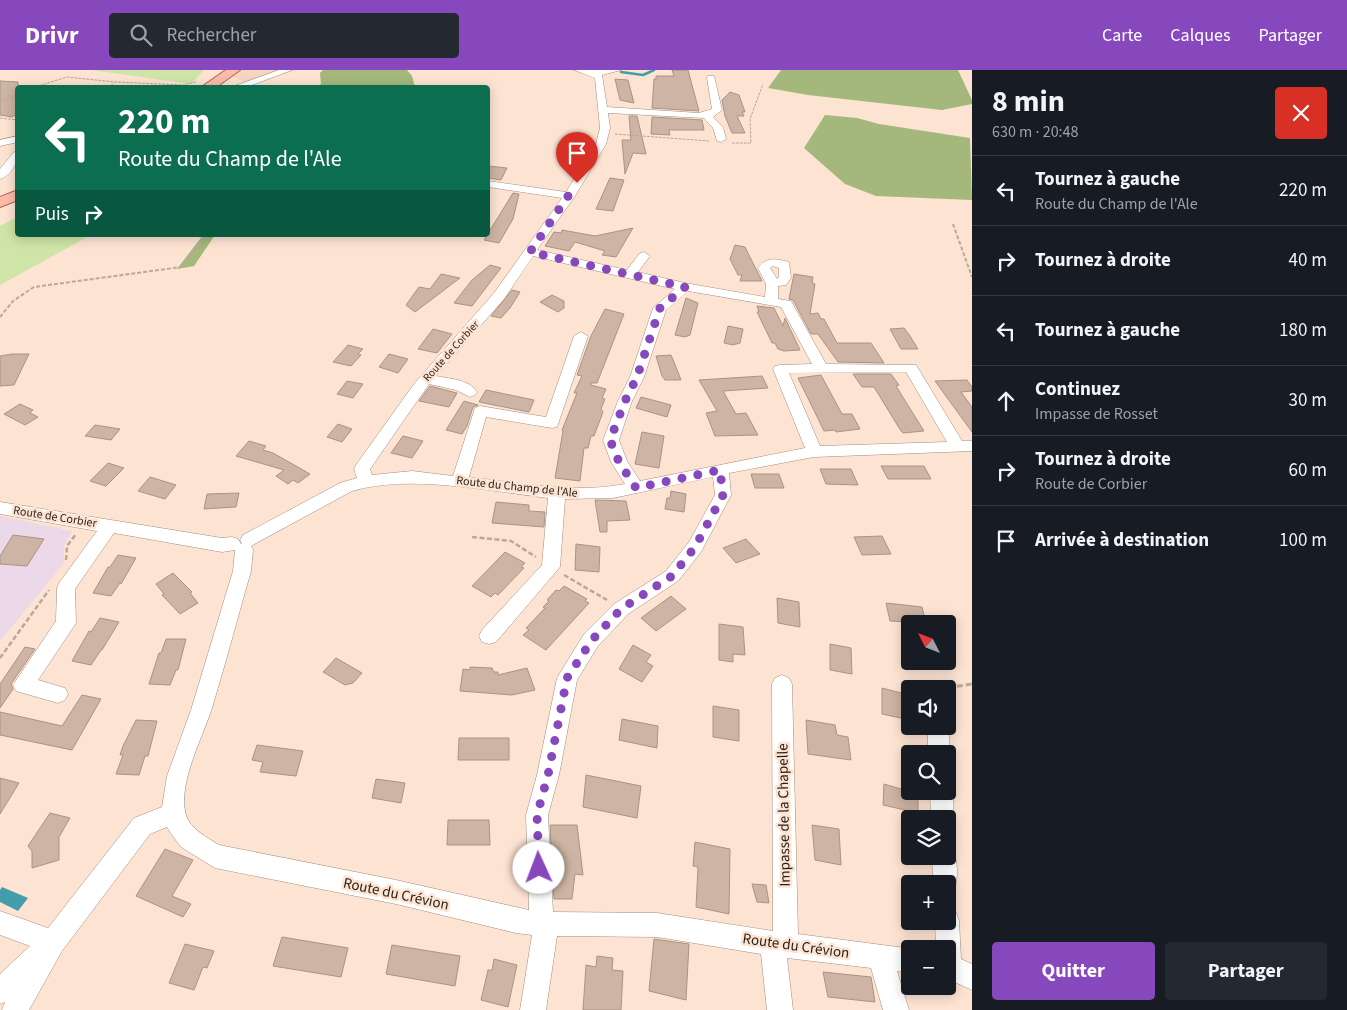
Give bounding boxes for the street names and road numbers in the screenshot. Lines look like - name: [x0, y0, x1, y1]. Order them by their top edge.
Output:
- street label: Route de Corbier: [420, 317, 483, 385]
- street label: Route du Champ de l'Ale: [455, 472, 579, 502]
- street label: Route de Corbier: [12, 502, 99, 532]
- street label: Impasse de la Chapelle: [772, 743, 796, 887]
- street label: Route du Crévion: [341, 873, 451, 915]
- street label: Route du Crévion: [741, 928, 851, 964]

